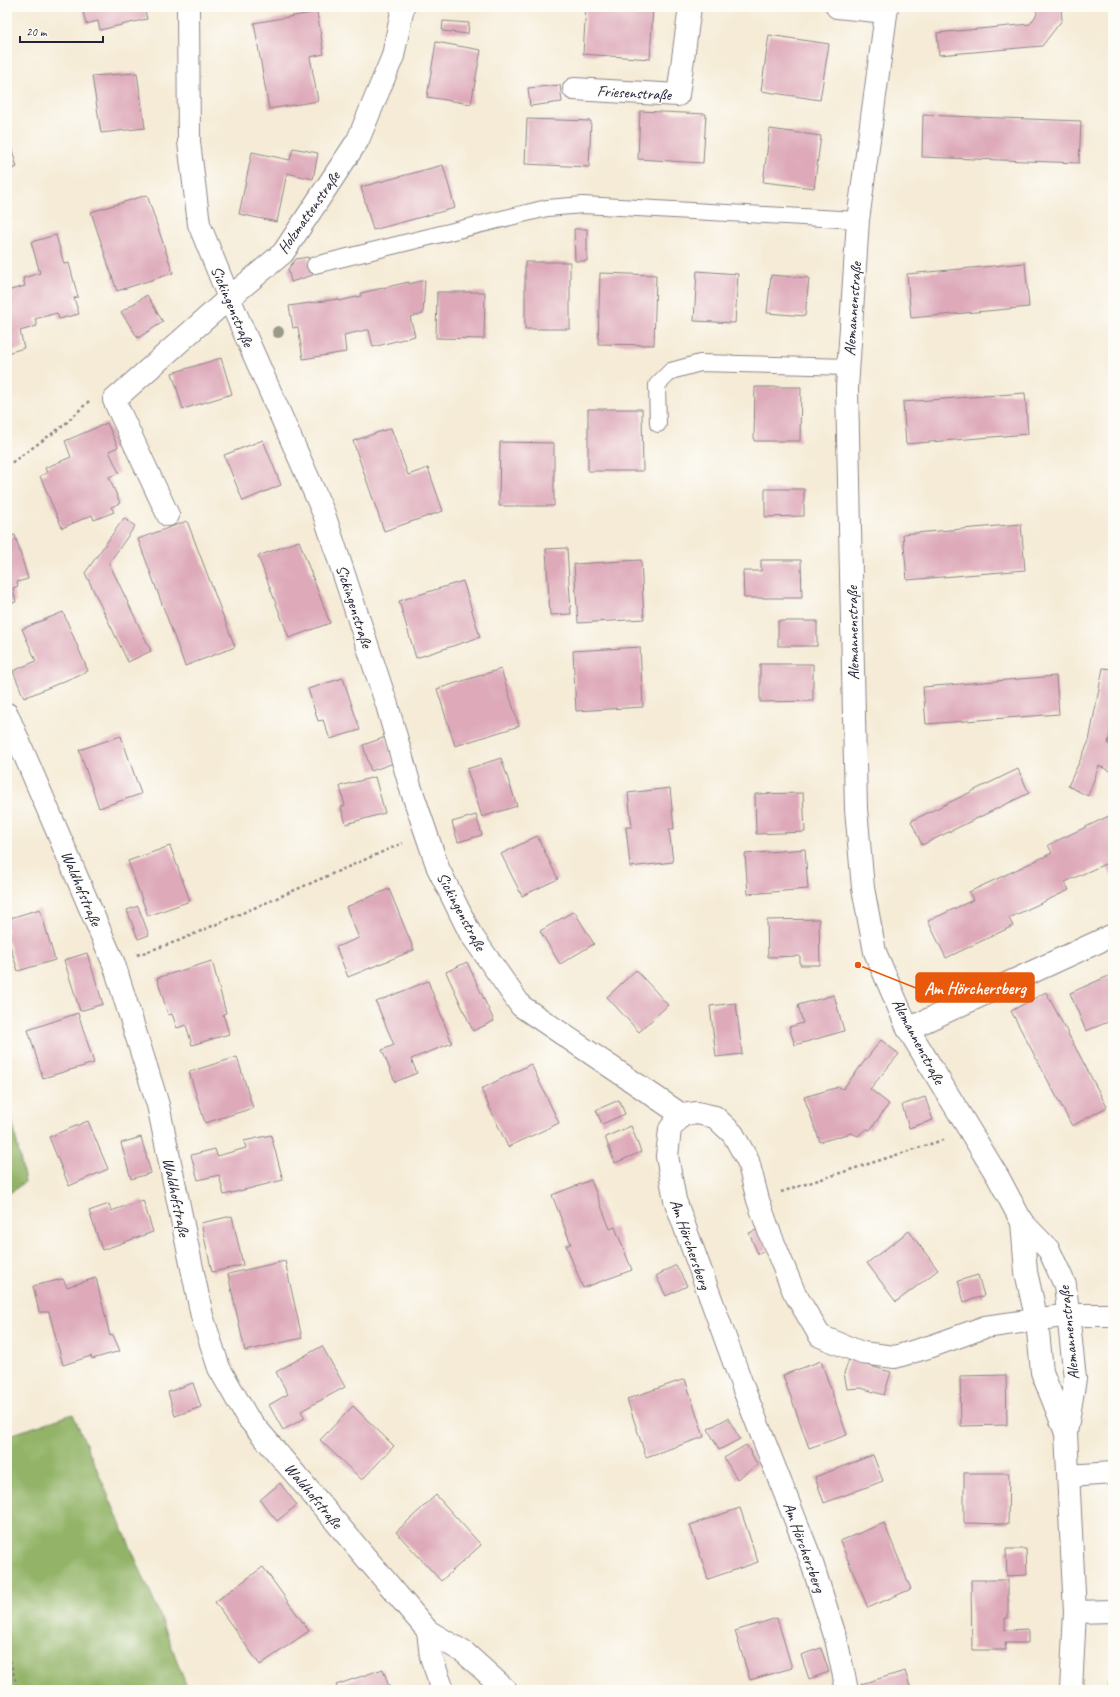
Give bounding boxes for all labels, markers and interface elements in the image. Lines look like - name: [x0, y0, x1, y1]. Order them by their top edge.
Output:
- scale bar: [20, 18, 103, 44]
- text: 20 m: [26, 24, 48, 40]
- street label: Friesenstraße: [596, 81, 673, 105]
- street label: Holzmattenstraße: [273, 166, 346, 258]
- street label: Alemannenstraße: [840, 260, 866, 357]
- street label: Sickingenstraße: [206, 263, 259, 352]
- street label: Sickingenstraße: [331, 562, 377, 652]
- street label: Alemannenstraße: [842, 584, 864, 680]
- street label: Waldhofstraße: [56, 848, 107, 931]
- street label: Sickingenstraße: [432, 869, 491, 956]
- callout: Am Hörchersberg: [916, 973, 1034, 1002]
- text: Am Hörchersberg: [924, 978, 1028, 999]
- street label: Alemannenstraße: [887, 995, 950, 1089]
- street label: Waldhofstraße: [158, 1156, 194, 1240]
- street label: Am Hörchersberg: [665, 1197, 715, 1293]
- street label: Alemannenstraße: [1054, 1283, 1084, 1381]
- street label: Waldhofstraße: [280, 1459, 348, 1534]
- street label: Am Hörchersberg: [779, 1500, 830, 1596]

